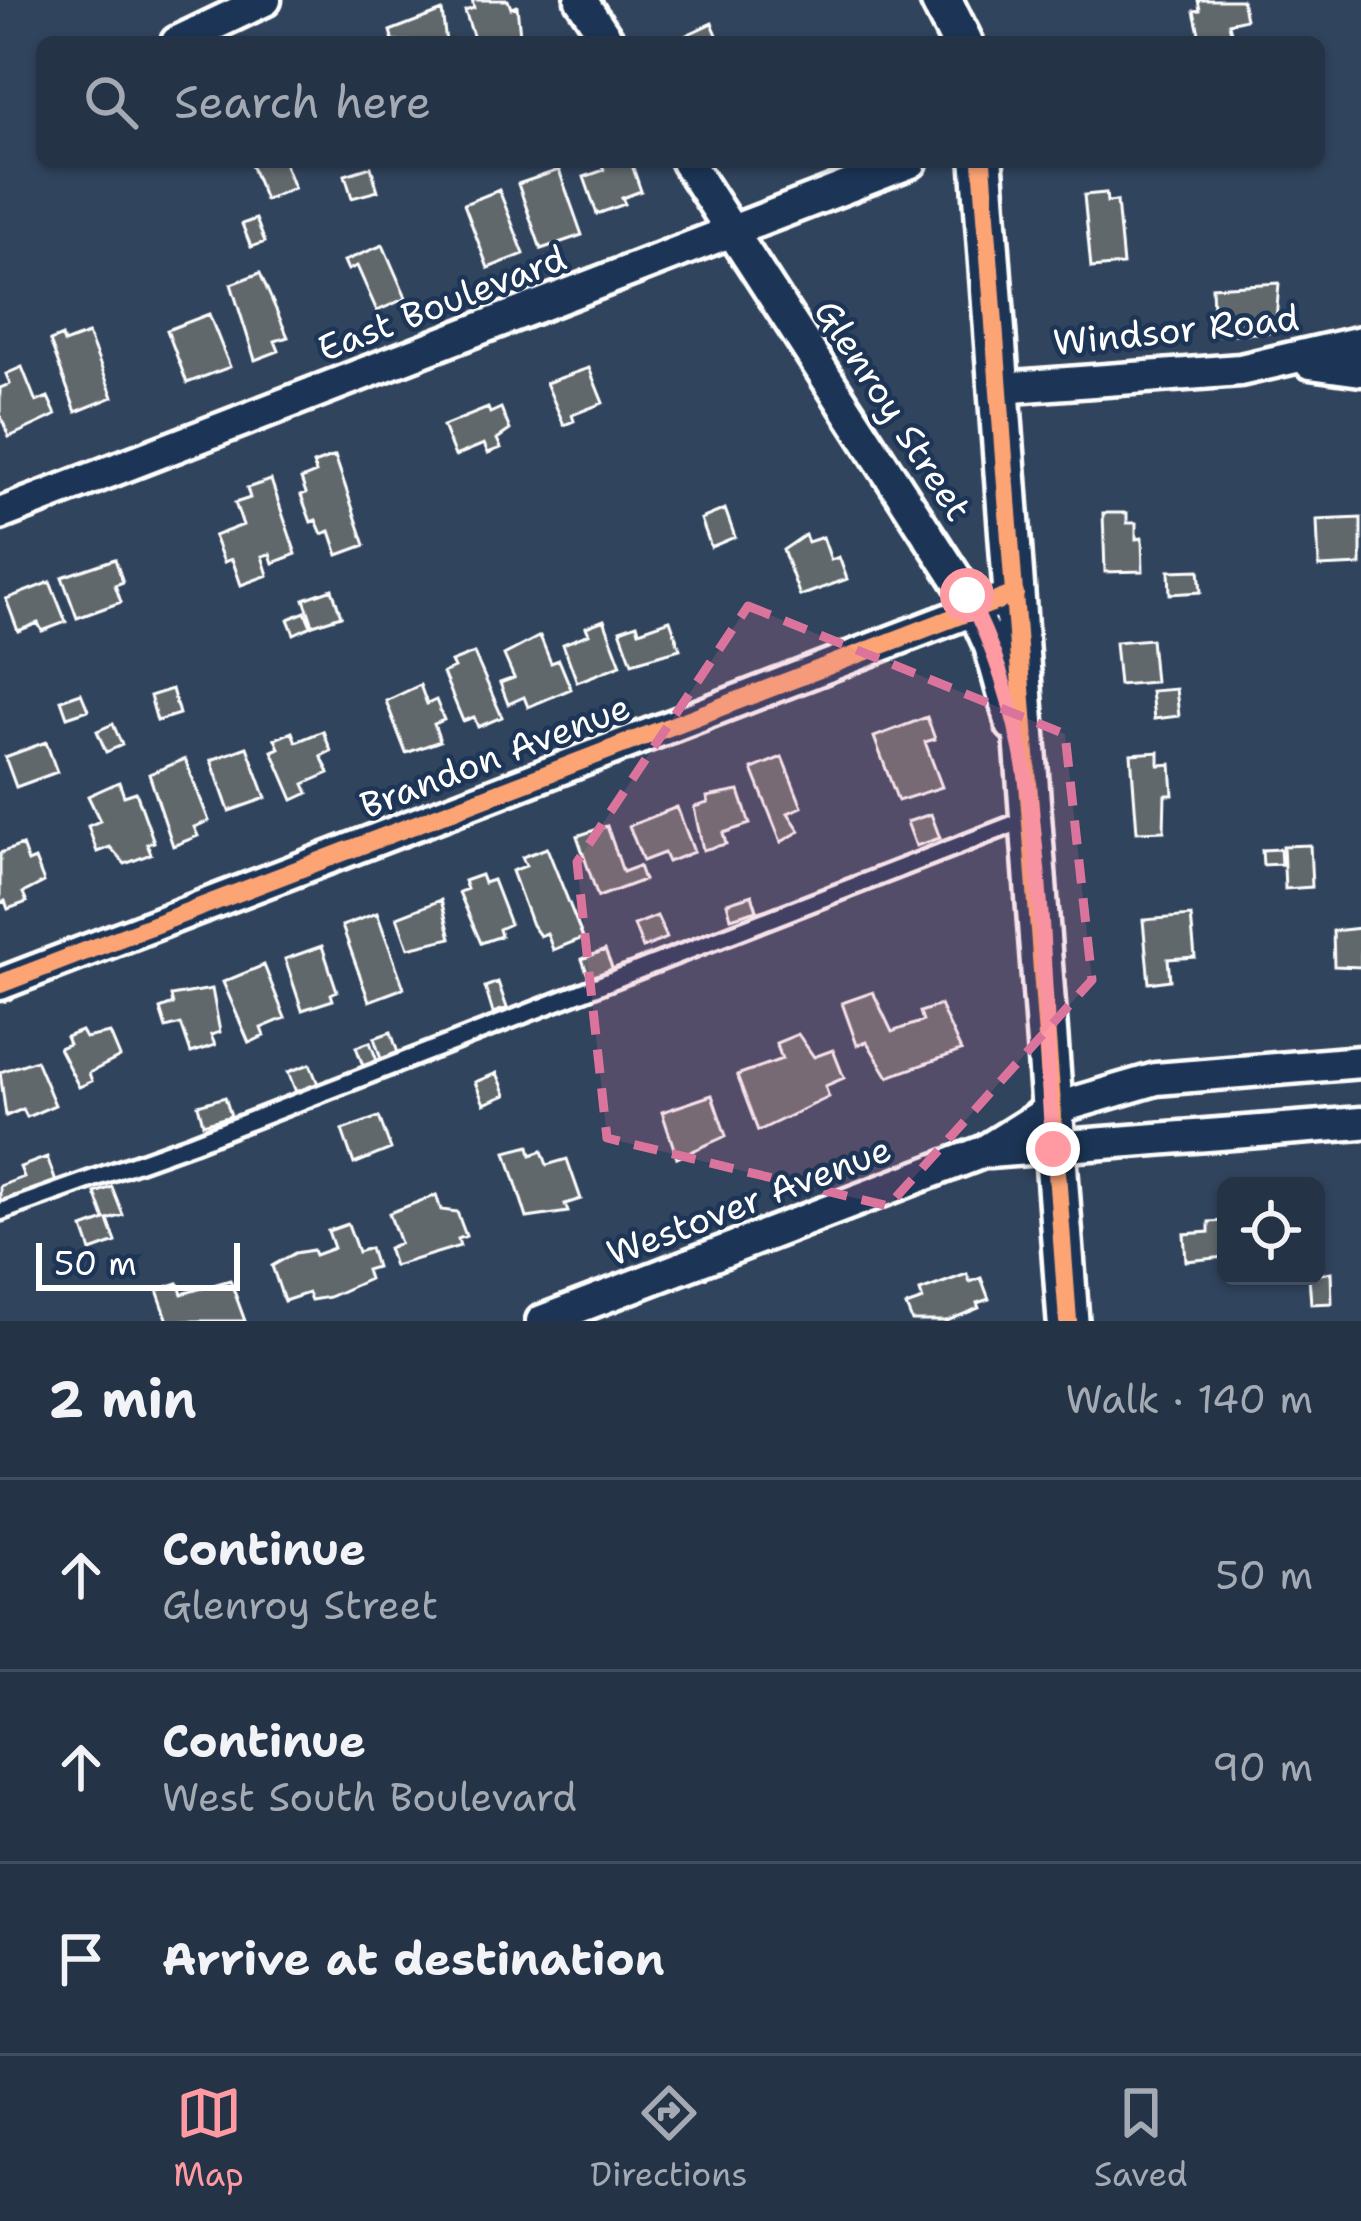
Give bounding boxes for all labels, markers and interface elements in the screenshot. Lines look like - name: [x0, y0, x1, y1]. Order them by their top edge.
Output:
- search box: [36, 36, 1325, 168]
- icon: search: [78, 69, 144, 135]
- text: Search here: [174, 72, 431, 132]
- street label: East Boulevard: [311, 233, 573, 373]
- street label: Glenroy Street: [803, 290, 983, 530]
- street label: Windsor Road: [1051, 293, 1301, 367]
- route start: [940, 568, 994, 622]
- street label: Brandon Avenue: [353, 682, 637, 830]
- route end: [1026, 1122, 1080, 1176]
- street label: Westover Avenue: [600, 1124, 898, 1278]
- map controls: [1217, 1177, 1325, 1285]
- button: locate: [1217, 1177, 1325, 1285]
- scale bar: [36, 1237, 240, 1290]
- text: 50 m: [54, 1241, 137, 1286]
- text: 2 min: [48, 1365, 197, 1433]
- text: Walk · 140 m: [1065, 1373, 1313, 1425]
- text: Continue: [162, 1519, 366, 1579]
- icon: ahead: [48, 1542, 114, 1608]
- text: 50 m: [1215, 1549, 1313, 1601]
- text: Glenroy Street: [162, 1579, 438, 1631]
- text: Continue: [162, 1711, 366, 1771]
- icon: ahead: [48, 1734, 114, 1800]
- text: 90 m: [1212, 1741, 1313, 1793]
- text: West South Boulevard: [162, 1771, 577, 1823]
- icon: arrive: [48, 1926, 114, 1992]
- text: Arrive at destination: [162, 1929, 665, 1989]
- tab: Map: [173, 2080, 244, 2197]
- tab: Directions: [590, 2080, 748, 2197]
- tab: Saved: [1094, 2080, 1188, 2197]

